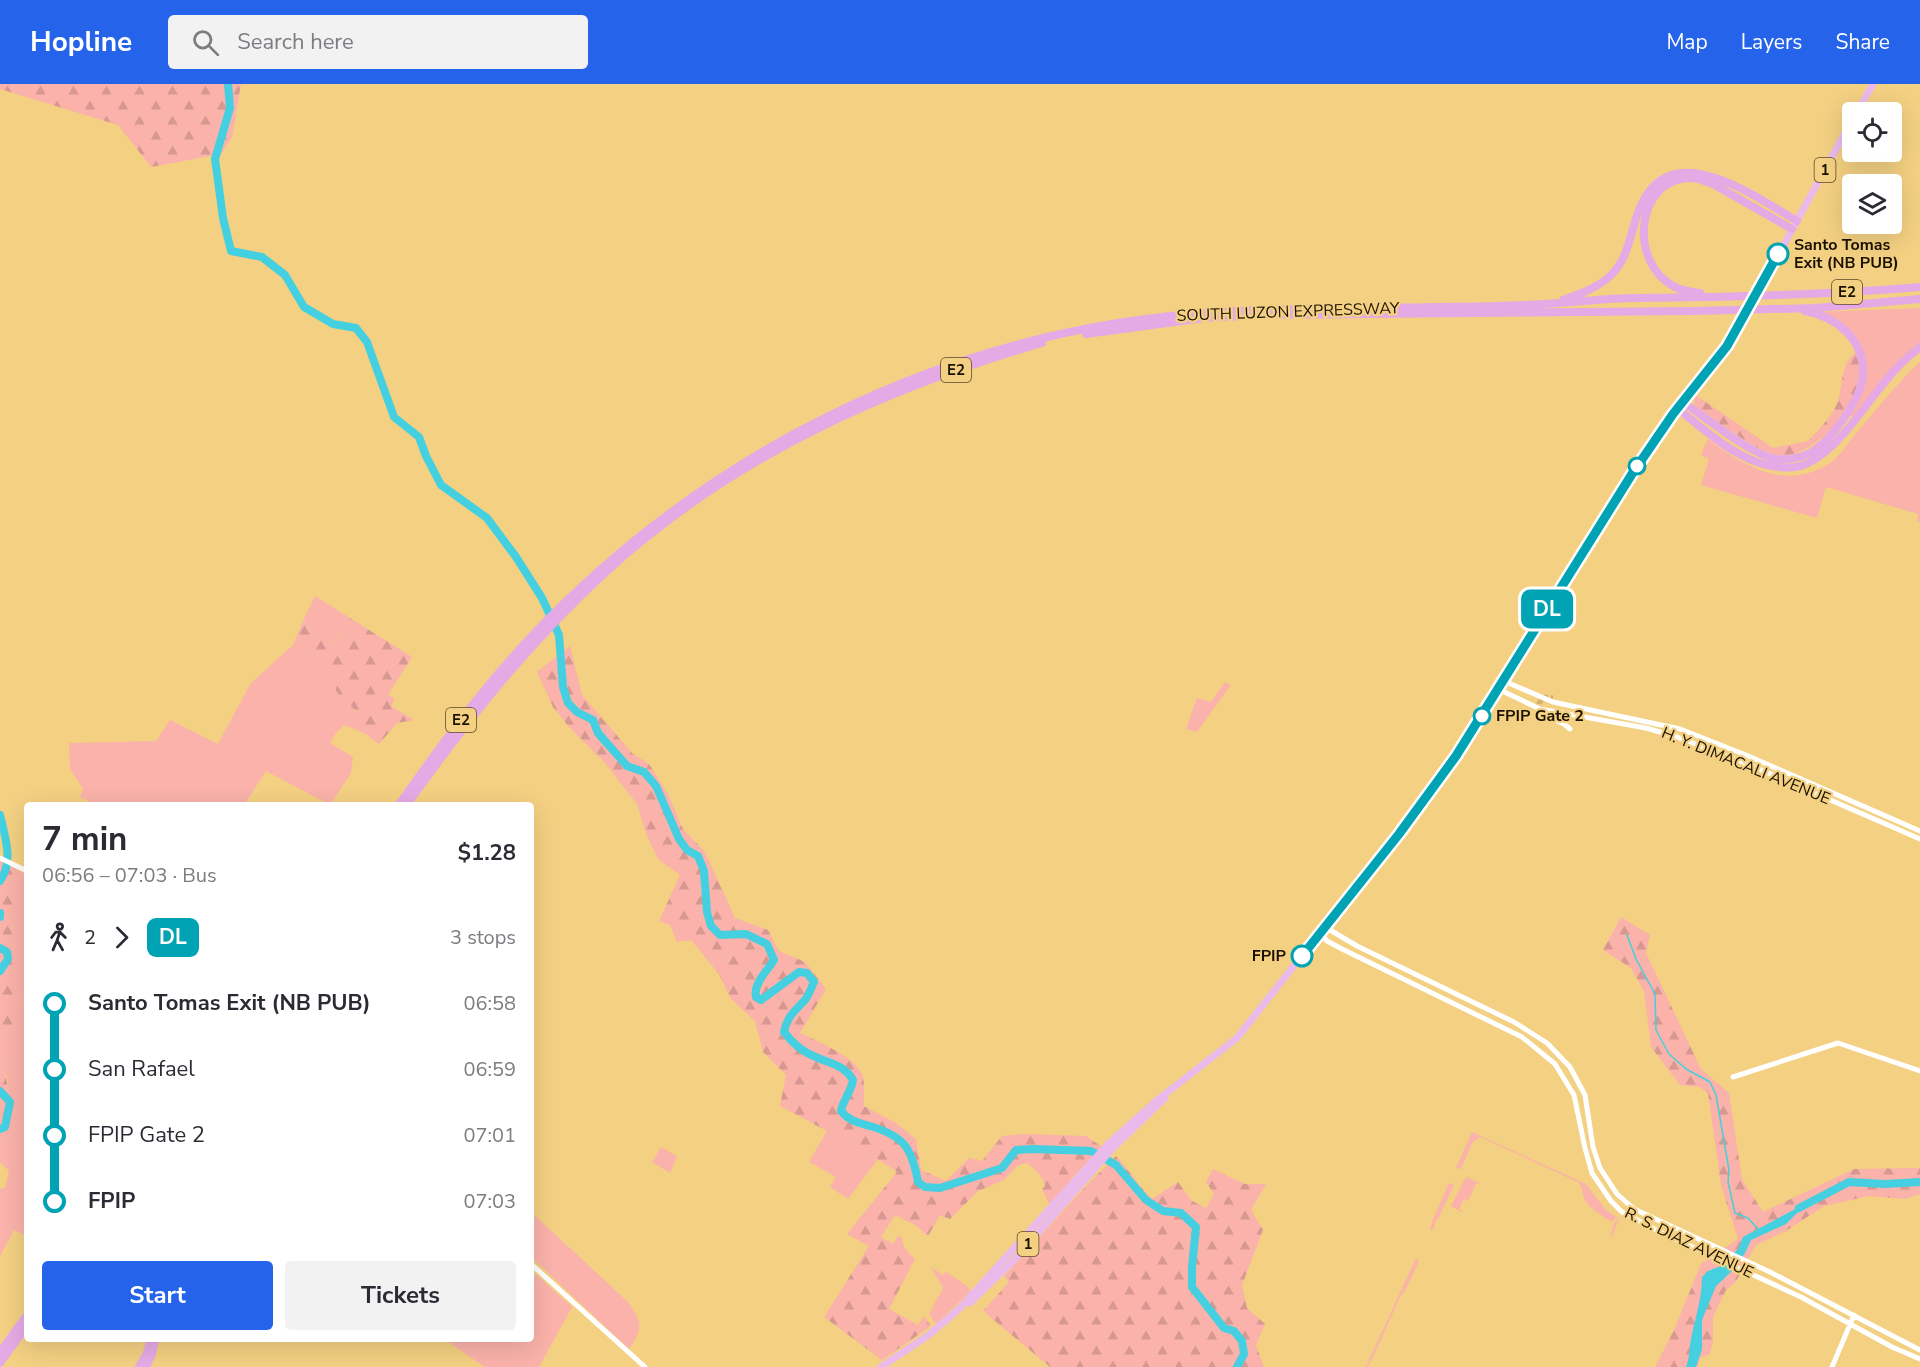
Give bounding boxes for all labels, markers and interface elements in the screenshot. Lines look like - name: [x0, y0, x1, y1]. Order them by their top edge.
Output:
- search box: [168, 15, 588, 69]
- text: Hopline: [30, 23, 132, 61]
- icon: search: [189, 26, 222, 59]
- text: Search here: [237, 27, 354, 57]
- text: Map: [1666, 28, 1708, 56]
- text: Layers: [1741, 28, 1802, 56]
- text: Share: [1835, 28, 1890, 56]
- map controls: [1842, 102, 1902, 234]
- button: locate: [1842, 102, 1902, 162]
- road number: 1: [1814, 158, 1836, 182]
- button: layers: [1842, 174, 1902, 234]
- place label: Santo Tomas Exit (NB PUB): [1794, 234, 1899, 274]
- marker: Santo Tomas Exit (NB PUB): [1767, 243, 1789, 265]
- road number: E2: [1832, 280, 1862, 304]
- street label: SOUTH LUZON EXPRESSWAY: [1176, 297, 1400, 327]
- road number: E2: [941, 358, 971, 382]
- unlabelled marker: [1628, 457, 1646, 475]
- line badge: DL: [1520, 590, 1574, 628]
- text: DL: [1533, 595, 1561, 623]
- place label: FPIP Gate 2: [1496, 705, 1584, 727]
- marker: FPIP Gate 2: [1473, 707, 1491, 725]
- road number: E2: [446, 708, 476, 732]
- street label: H. Y. DIMACALI AVENUE: [1658, 722, 1834, 810]
- text: 7 min: [42, 817, 127, 862]
- text: $1.28: [458, 838, 516, 868]
- text: 06:56 – 07:03 · Bus: [42, 862, 217, 889]
- icon: walk: [42, 921, 75, 954]
- icon: forward: [105, 921, 138, 954]
- text: DL: [159, 923, 187, 951]
- text: 2: [84, 924, 96, 951]
- text: 3 stops: [450, 924, 516, 951]
- place label: FPIP: [1252, 945, 1286, 967]
- marker: FPIP: [1291, 945, 1313, 967]
- text: Santo Tomas Exit (NB PUB): [88, 988, 371, 1018]
- text: 06:58: [463, 990, 516, 1017]
- text: San Rafael: [88, 1054, 195, 1084]
- text: 06:59: [463, 1056, 516, 1083]
- text: FPIP Gate 2: [88, 1120, 205, 1150]
- text: 07:01: [463, 1122, 516, 1149]
- text: FPIP: [88, 1186, 135, 1216]
- text: 07:03: [463, 1188, 516, 1215]
- street label: R. S. DIAZ AVENUE: [1621, 1202, 1757, 1284]
- road number: 1: [1018, 1232, 1038, 1256]
- button: Start: [42, 1261, 273, 1330]
- button: Tickets: [285, 1261, 516, 1330]

